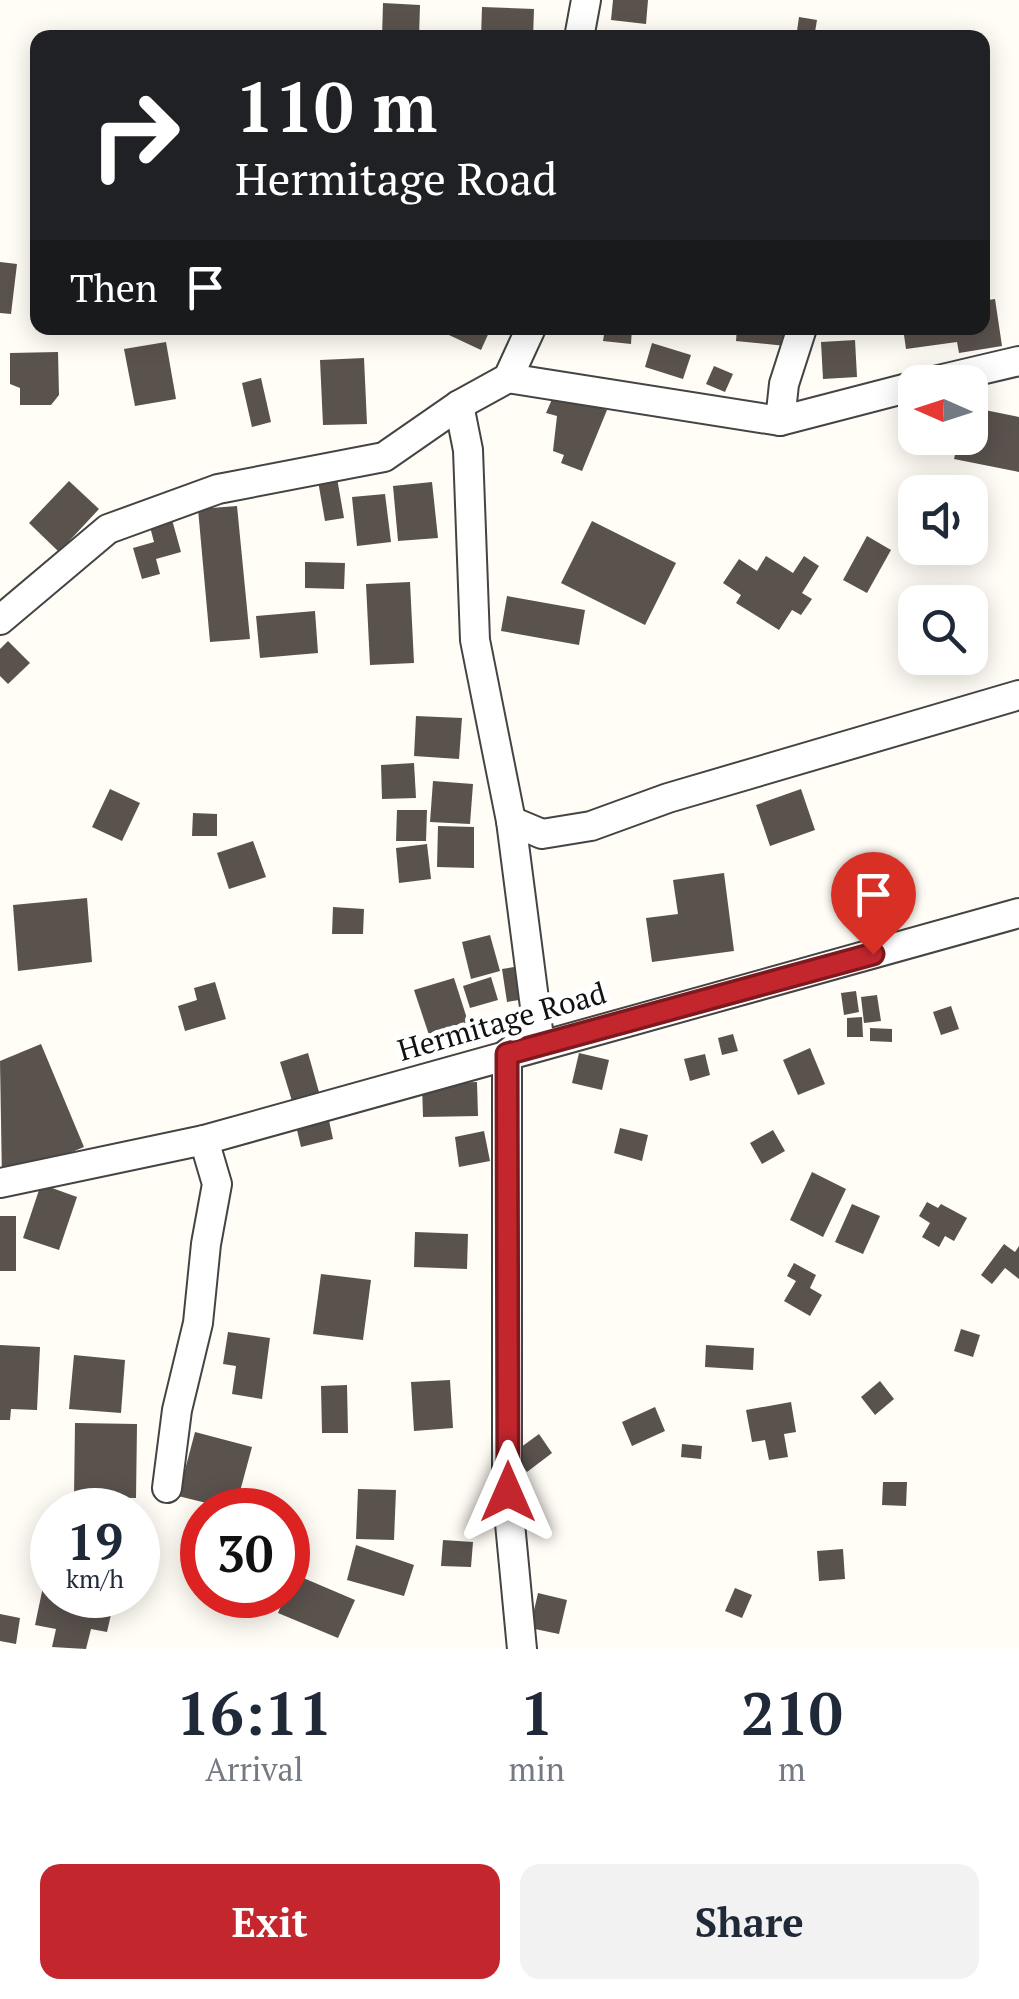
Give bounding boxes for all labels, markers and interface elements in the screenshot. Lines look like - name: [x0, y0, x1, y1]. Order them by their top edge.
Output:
- text: 110 m: [235, 59, 437, 152]
- icon: right: [70, 70, 200, 200]
- text: Hermitage Road: [235, 148, 557, 208]
- icon: arrive: [178, 260, 233, 315]
- text: Then: [70, 263, 158, 313]
- north arrow: [898, 365, 988, 455]
- map controls: [898, 365, 988, 675]
- button: sound: [898, 475, 988, 565]
- button: search: [898, 585, 988, 675]
- pin: [831, 852, 916, 955]
- icon: arrive: [846, 867, 901, 922]
- street label: Hermitage Road: [393, 972, 610, 1070]
- position arrow: [456, 1440, 560, 1544]
- speed limit sign: 30: [180, 1488, 310, 1618]
- text: 19: [67, 1508, 123, 1574]
- text: km/h: [66, 1562, 124, 1595]
- text: 16:11: [176, 1673, 332, 1752]
- text: 1: [520, 1673, 554, 1752]
- text: 210: [741, 1673, 843, 1752]
- text: Arrival: [205, 1748, 303, 1790]
- text: min: [509, 1748, 565, 1790]
- text: m: [778, 1748, 806, 1790]
- button: Exit: [40, 1864, 500, 1979]
- button: Share: [520, 1864, 979, 1979]

